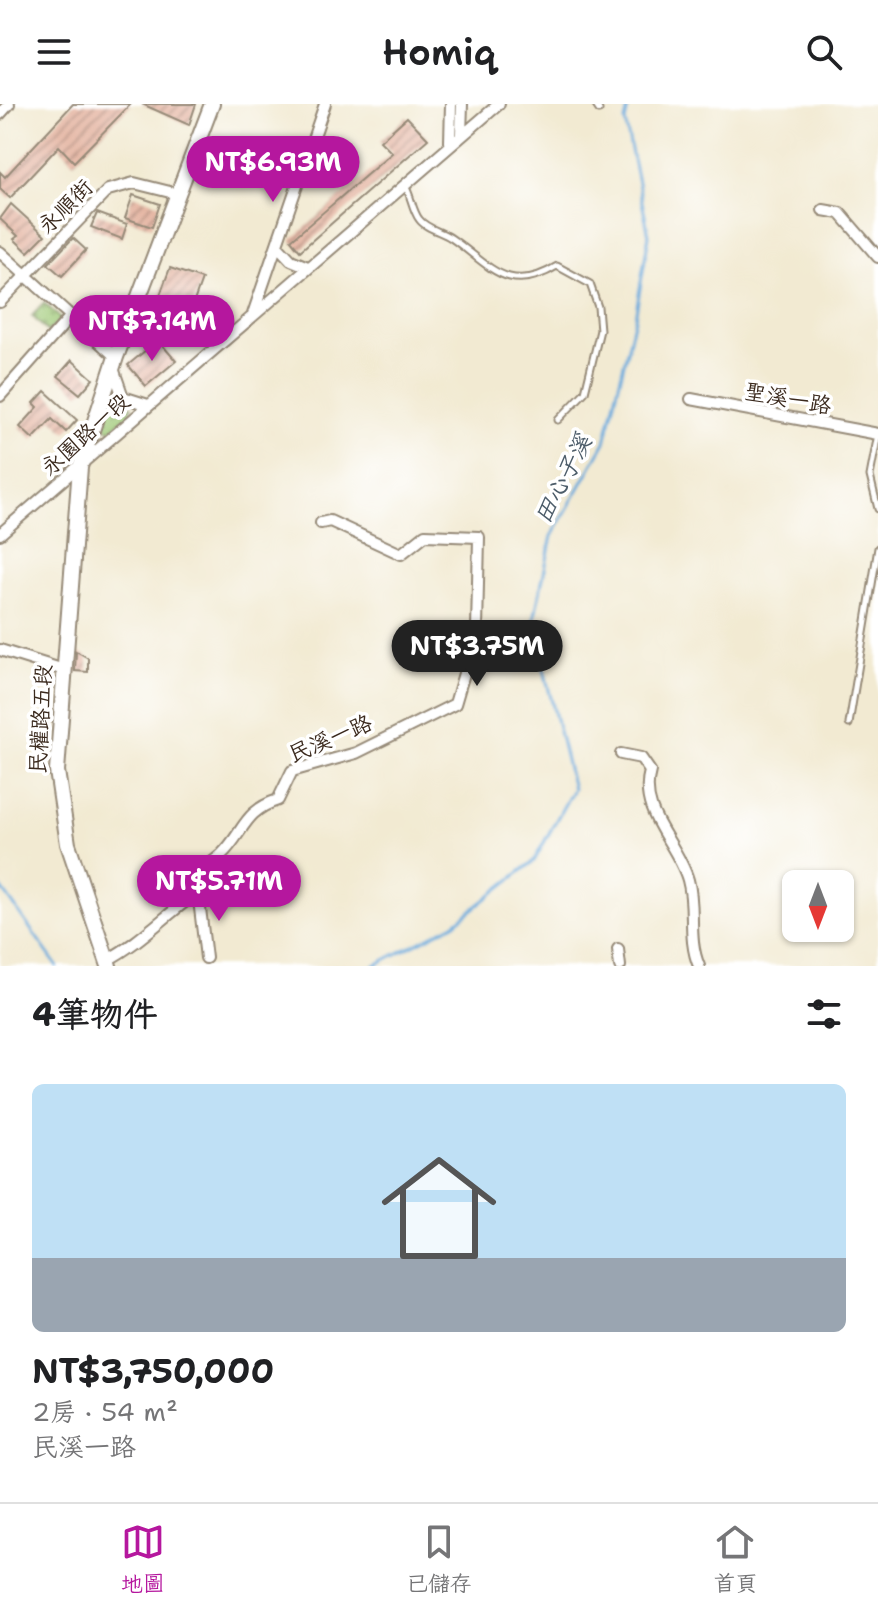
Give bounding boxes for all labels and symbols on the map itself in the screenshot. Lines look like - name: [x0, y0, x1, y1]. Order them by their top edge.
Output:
- pin: NT$6.93M: [190, 136, 356, 204]
- street label: 永順街: [32, 173, 99, 240]
- pin: NT$7.14M: [69, 295, 235, 363]
- street label: 聖溪一路: [742, 377, 834, 420]
- street label: 永園路一段: [35, 387, 136, 482]
- water label: 田心子溪: [527, 427, 600, 529]
- pin: NT$3.75M: [394, 620, 560, 688]
- street label: 民權路五段: [23, 663, 58, 775]
- street label: 民溪一路: [284, 708, 376, 769]
- pin: NT$5.71M: [136, 855, 302, 923]
- north arrow: [782, 870, 854, 942]

